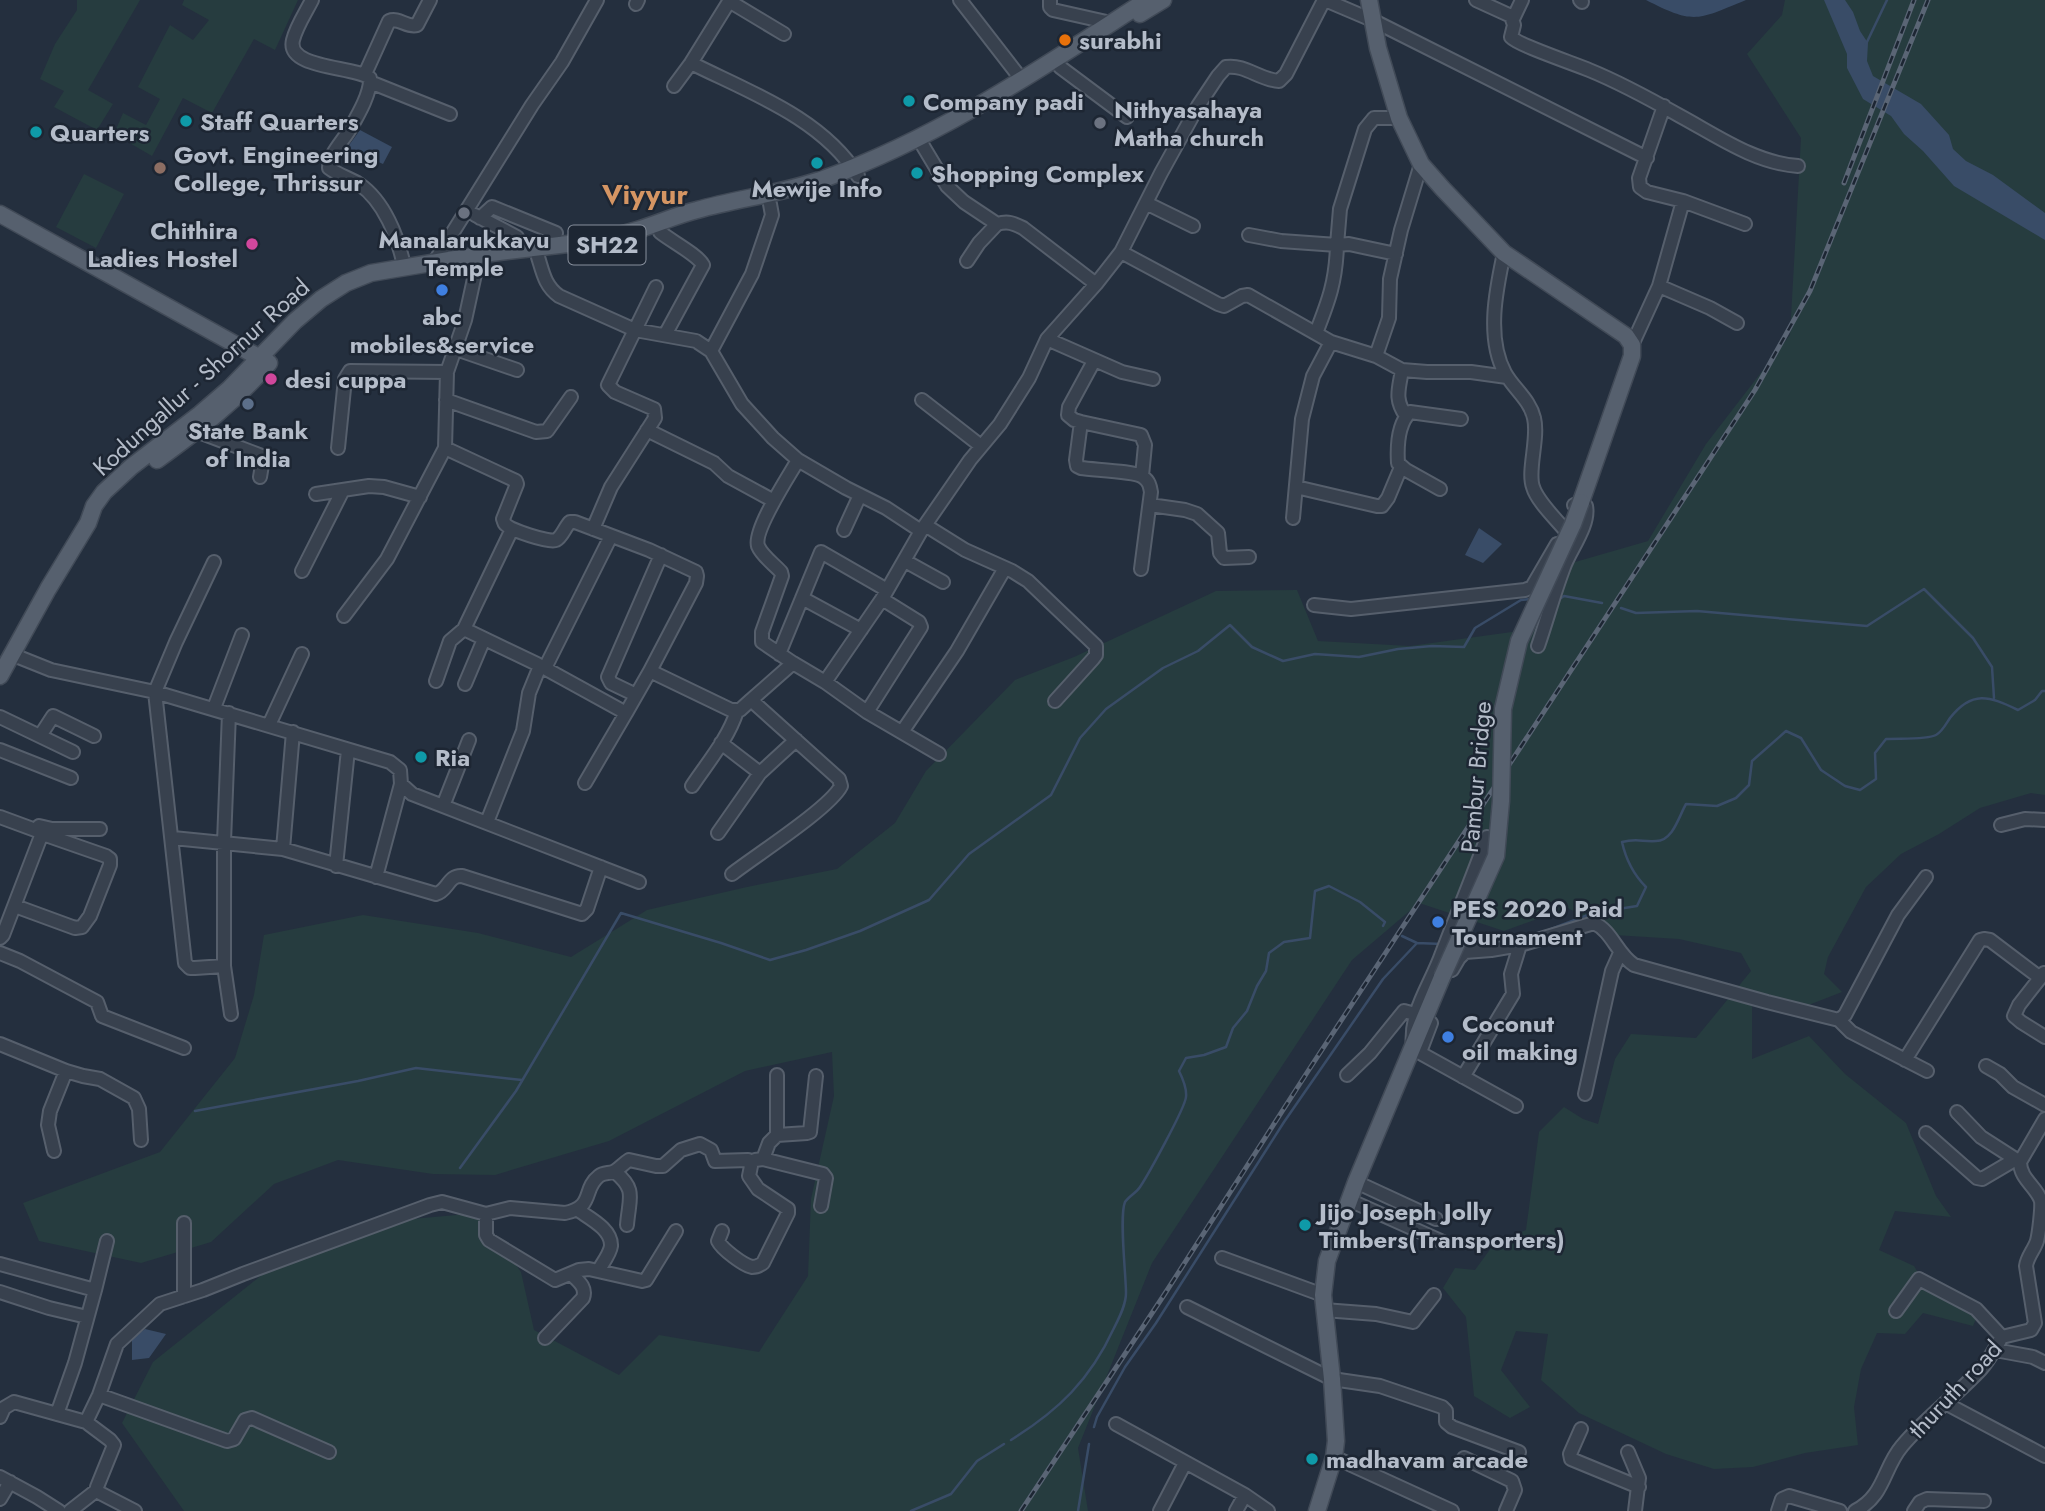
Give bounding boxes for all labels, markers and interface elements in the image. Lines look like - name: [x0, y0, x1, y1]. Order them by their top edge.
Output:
- place label: surabhi: [1079, 23, 1162, 58]
- marker: surabhi: [1057, 32, 1073, 48]
- place label: Company padi: [923, 84, 1084, 119]
- place label: Nithyasahaya Matha church: [1114, 92, 1264, 155]
- marker: Company padi: [901, 93, 917, 109]
- place label: Staff Quarters: [200, 104, 359, 139]
- marker: Staff Quarters: [178, 113, 194, 129]
- place label: Quarters: [50, 115, 150, 150]
- marker: Nithyasahaya Matha church: [1092, 115, 1108, 131]
- marker: Quarters: [28, 124, 44, 140]
- place label: Govt. Engineering College, Thrissur: [174, 137, 378, 200]
- marker: Mewije Info: [809, 155, 825, 171]
- place label: Shopping Complex: [931, 156, 1144, 191]
- marker: Govt. Engineering College, Thrissur: [152, 160, 168, 176]
- marker: Shopping Complex: [909, 165, 925, 181]
- place label: Mewije Info: [751, 171, 883, 206]
- district label: Viyyur: [601, 174, 688, 215]
- marker: Manalarukkavu Temple: [456, 205, 472, 221]
- place label: Chithira Ladies Hostel: [87, 213, 238, 276]
- place label: Manalarukkavu Temple: [378, 222, 550, 285]
- road number: SH22: [568, 226, 646, 264]
- marker: Chithira Ladies Hostel: [244, 236, 260, 252]
- street label: Kodungallur - Shornur Road: [85, 270, 317, 484]
- marker: abc mobiles&service: [434, 282, 450, 298]
- place label: abc mobiles&service: [350, 299, 534, 362]
- place label: desi cuppa: [285, 362, 407, 397]
- marker: desi cuppa: [263, 371, 279, 387]
- marker: State Bank of India: [240, 396, 256, 412]
- place label: State Bank of India: [188, 413, 308, 476]
- street label: Pambur Bridge: [1452, 700, 1500, 854]
- place label: Ria: [435, 740, 470, 775]
- marker: Ria: [413, 749, 429, 765]
- place label: PES 2020 Paid Tournament: [1452, 891, 1623, 954]
- marker: PES 2020 Paid Tournament: [1430, 914, 1446, 930]
- place label: Coconut oil making: [1462, 1006, 1578, 1069]
- marker: Coconut oil making: [1440, 1029, 1456, 1045]
- place label: Jijo Joseph Jolly Timbers(Transporters): [1315, 1194, 1565, 1257]
- marker: Jijo Joseph Jolly Timbers(Transporters): [1297, 1217, 1313, 1233]
- street label: thuruth road: [1900, 1332, 2010, 1446]
- place label: madhavam arcade: [1326, 1442, 1528, 1477]
- marker: madhavam arcade: [1304, 1451, 1320, 1467]

